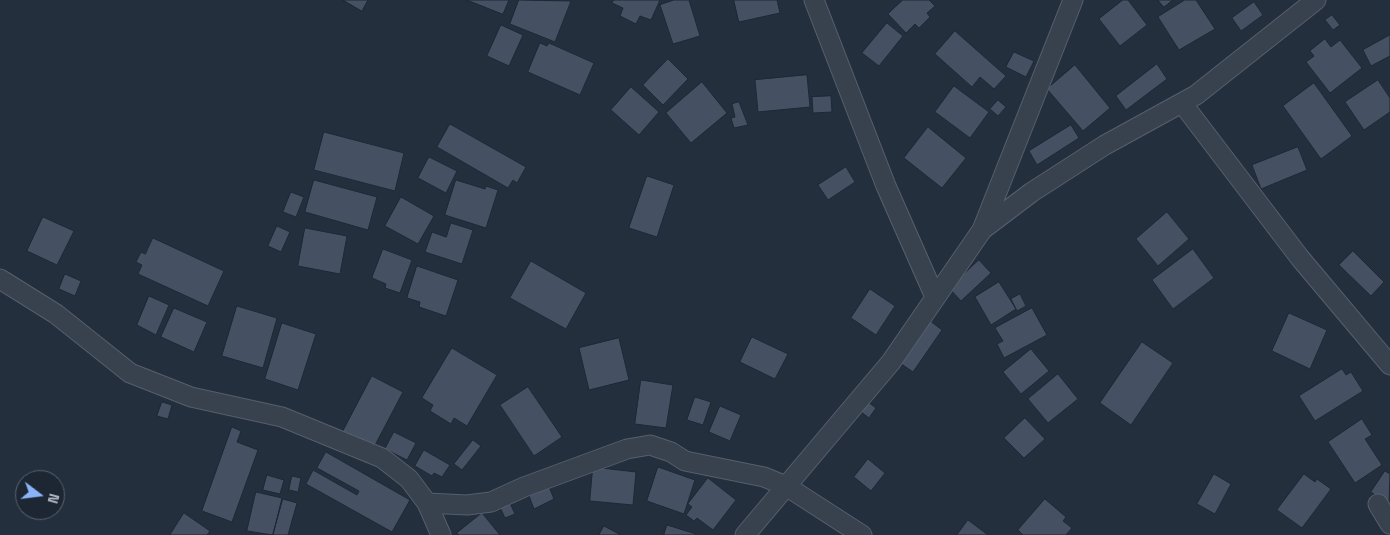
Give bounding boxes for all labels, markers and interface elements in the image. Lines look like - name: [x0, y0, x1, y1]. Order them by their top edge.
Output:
- north arrow: [15, 470, 65, 520]
- text: N: [44, 492, 63, 505]

